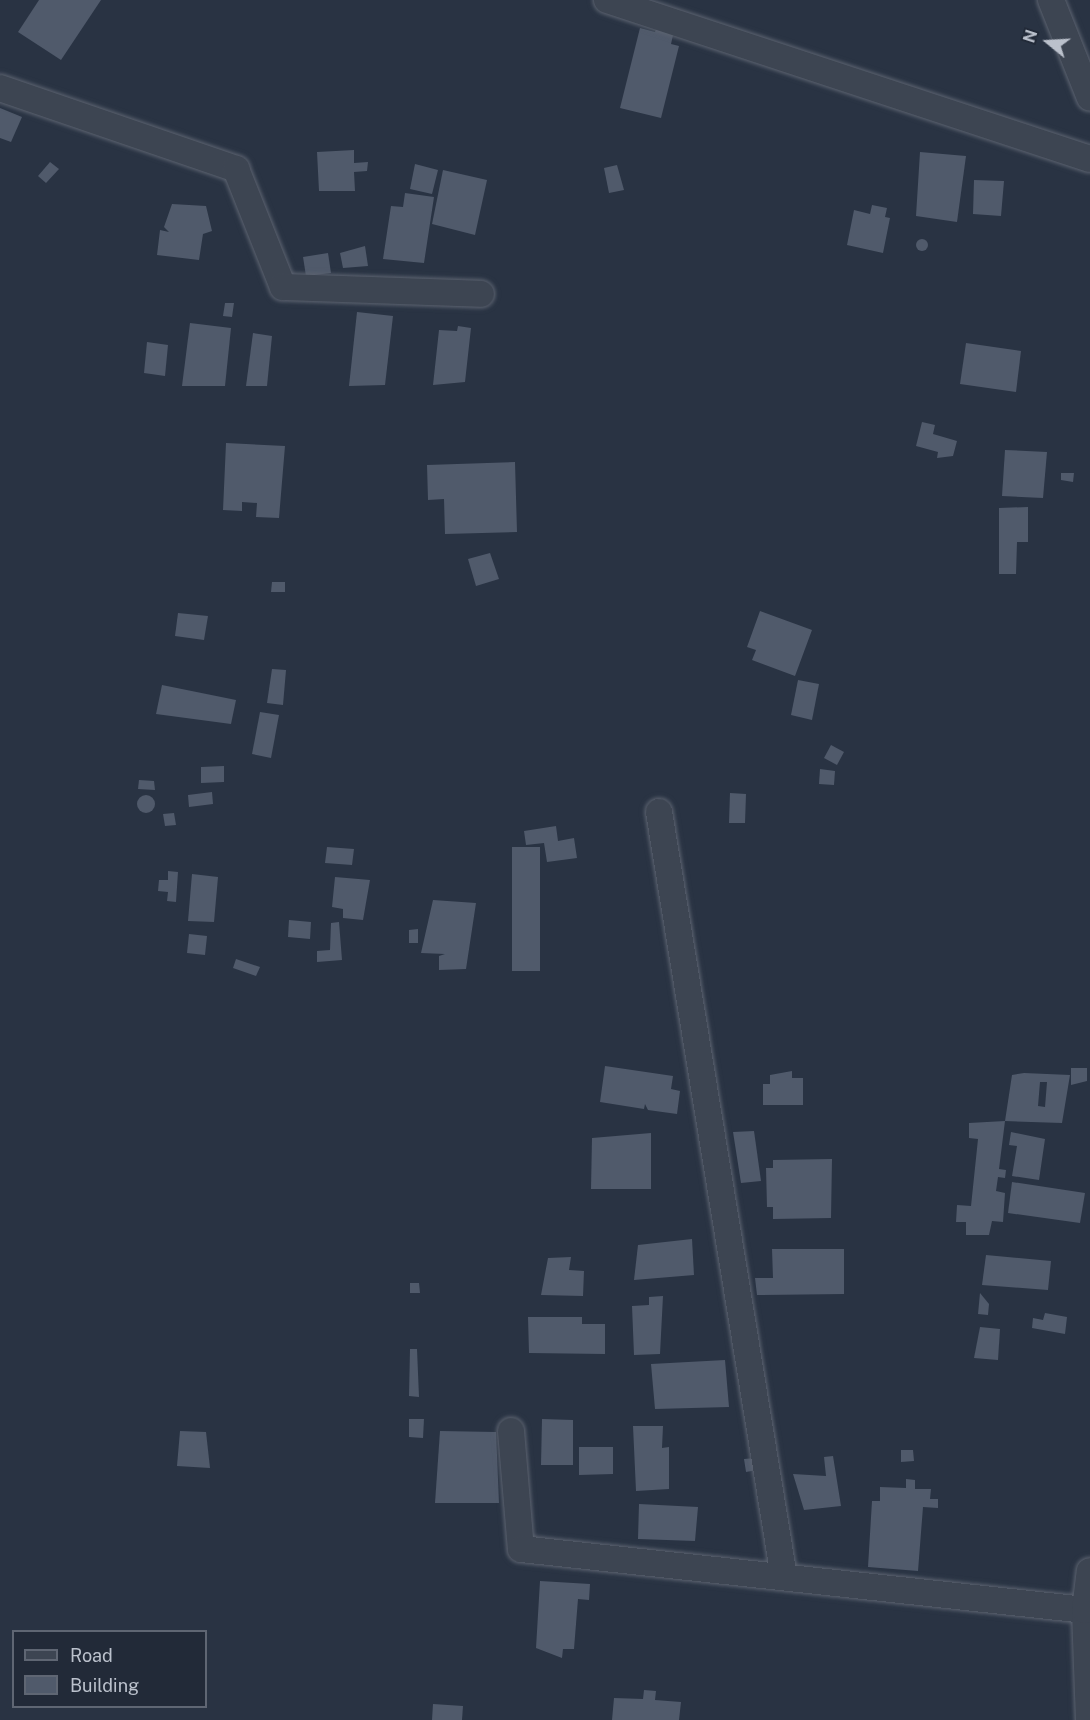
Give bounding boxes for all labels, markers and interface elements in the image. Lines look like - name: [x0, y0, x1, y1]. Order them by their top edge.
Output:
- north arrow: [1018, 12, 1078, 72]
- text: N: [1019, 27, 1041, 45]
- legend: [12, 1630, 207, 1708]
- text: Road: [70, 1645, 113, 1666]
- text: Building: [70, 1675, 139, 1696]

